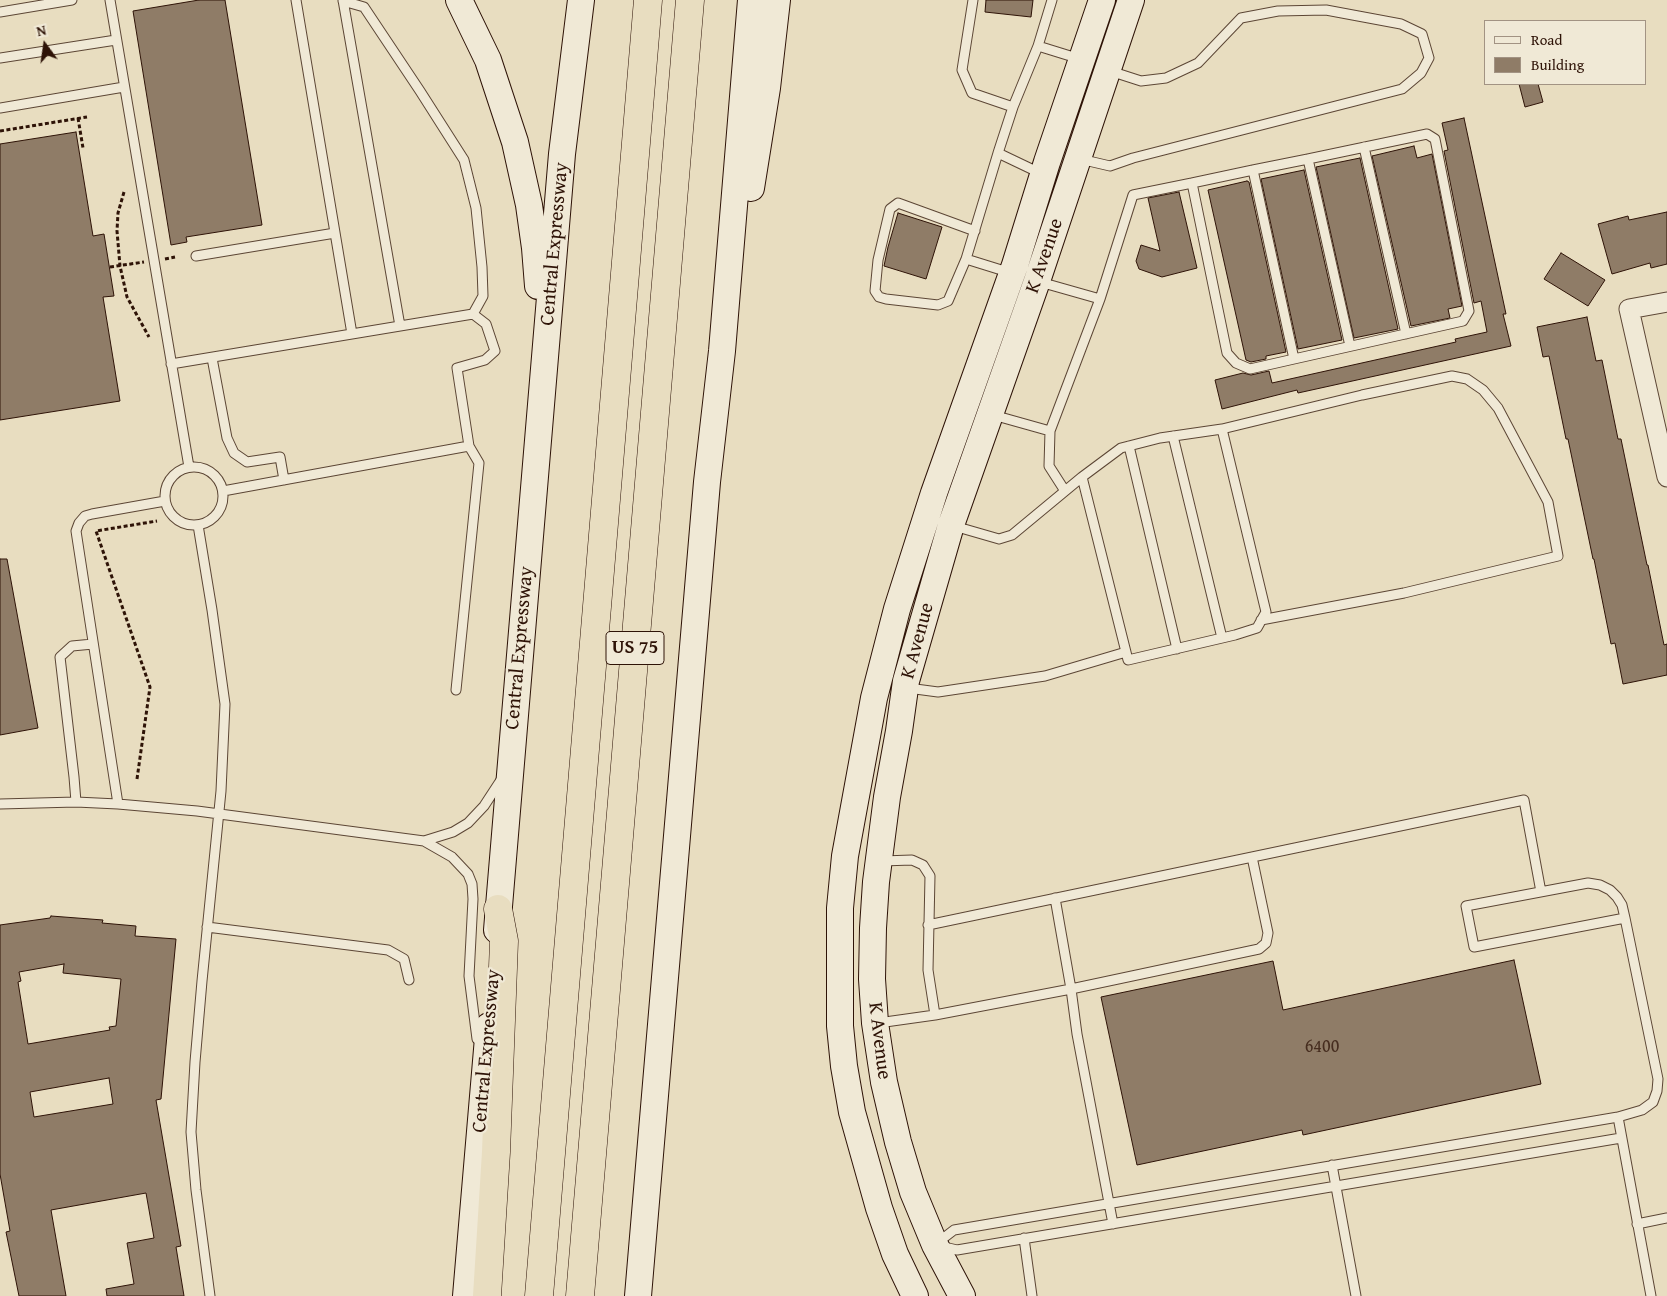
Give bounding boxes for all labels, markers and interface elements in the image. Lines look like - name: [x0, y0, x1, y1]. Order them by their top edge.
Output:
- north arrow: [20, 20, 70, 70]
- text: N: [34, 20, 48, 41]
- legend: [1484, 20, 1647, 85]
- text: Road: [1531, 29, 1562, 50]
- text: Building: [1531, 54, 1584, 75]
- street label: Central Expressway: [536, 161, 574, 327]
- street label: K Avenue: [1021, 215, 1069, 297]
- street label: Central Expressway: [501, 565, 539, 731]
- street label: K Avenue: [896, 600, 940, 682]
- road number: US 75: [606, 632, 664, 664]
- street label: Central Expressway: [468, 968, 506, 1134]
- street label: K Avenue: [862, 1001, 896, 1081]
- house number: 6400: [1305, 1036, 1339, 1058]

